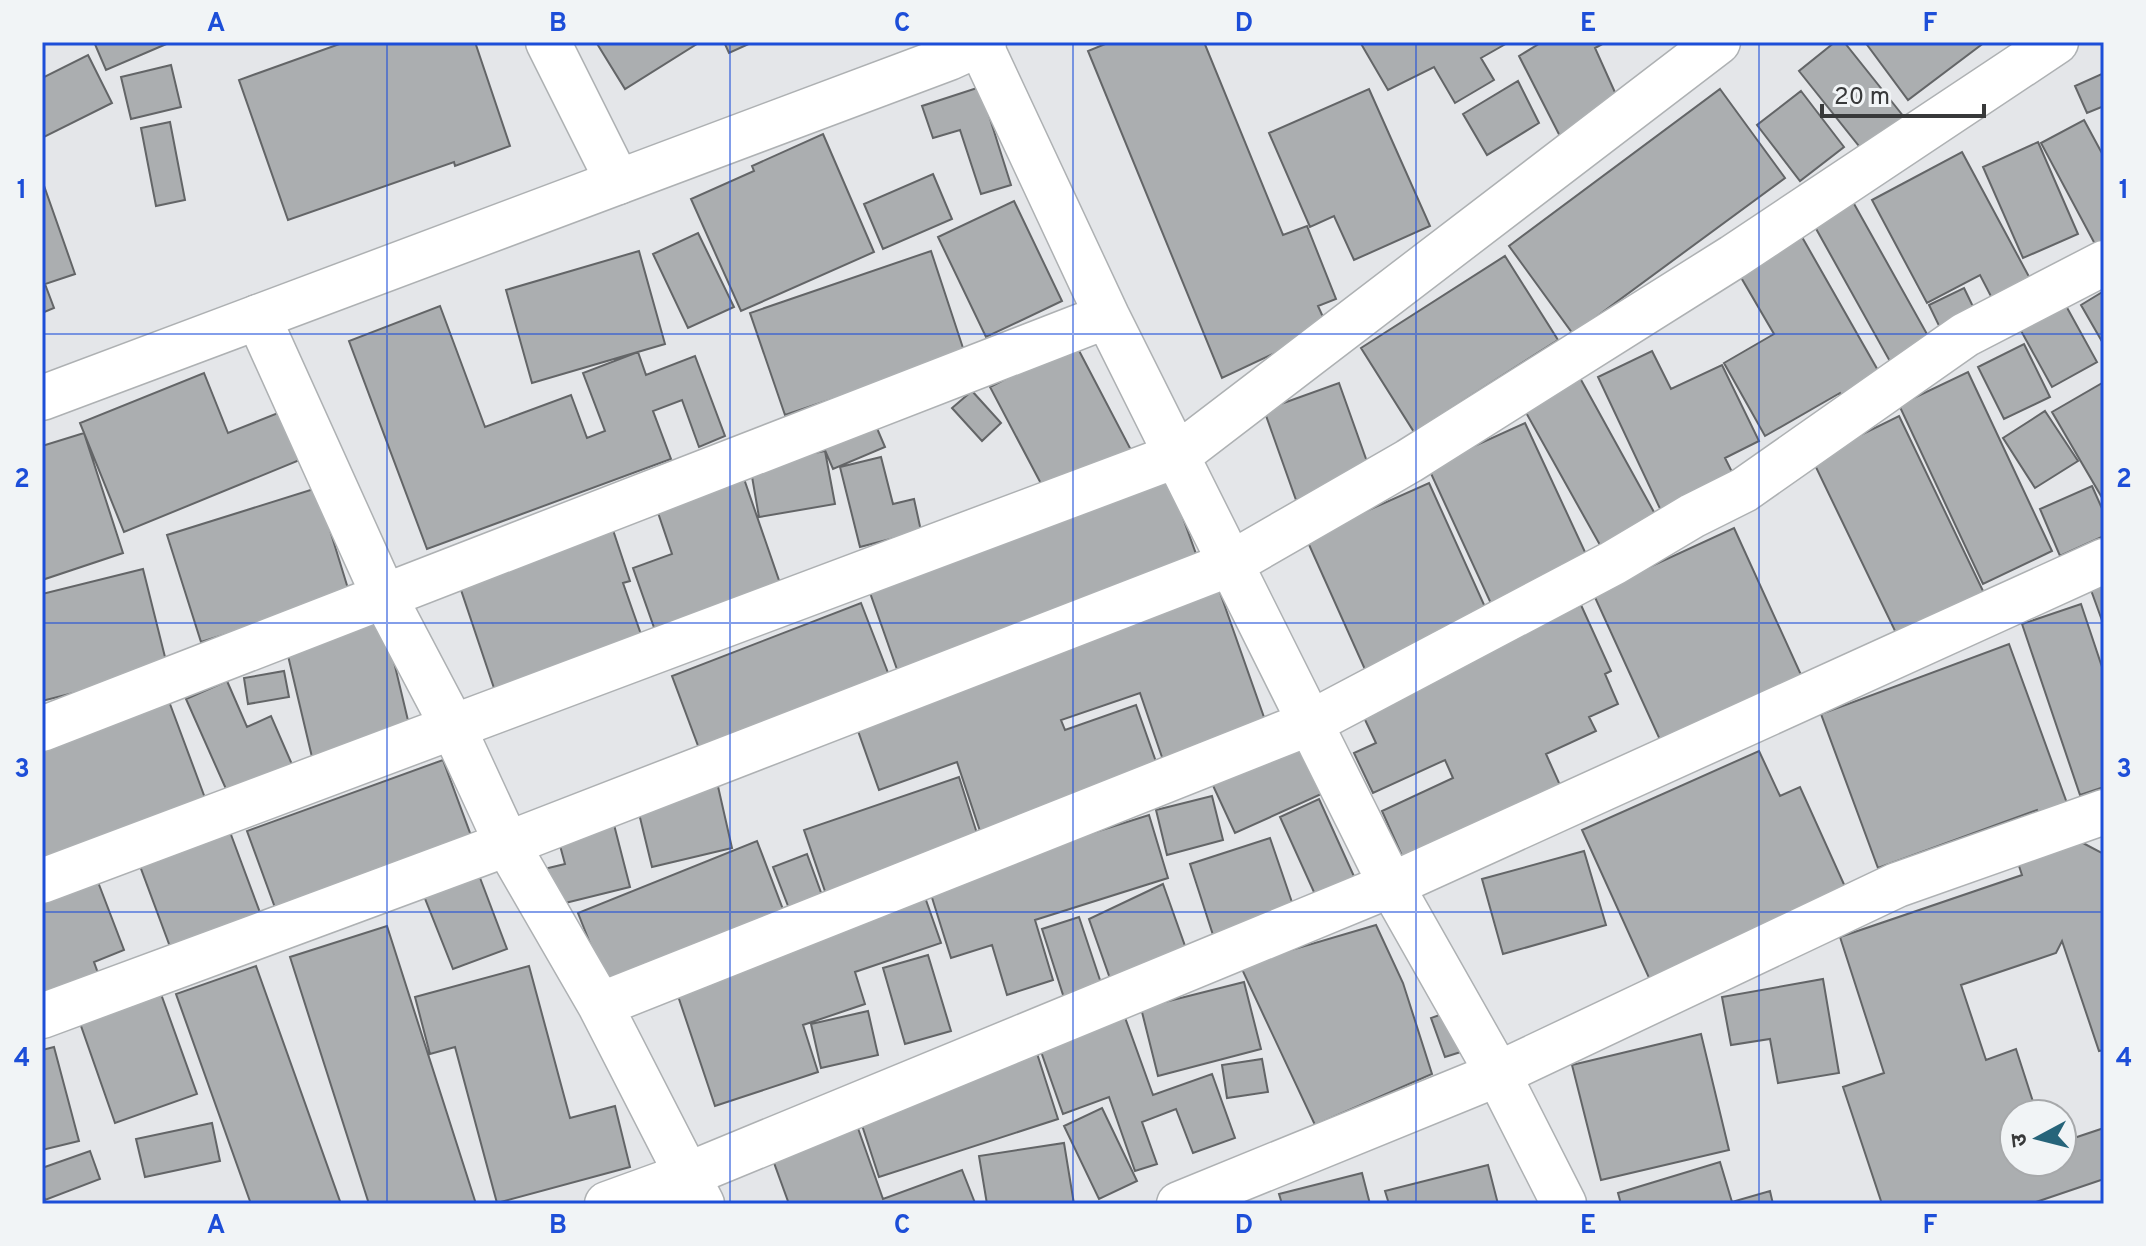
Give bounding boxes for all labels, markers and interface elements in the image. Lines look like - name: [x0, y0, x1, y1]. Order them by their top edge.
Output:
- text: A: [207, 8, 225, 41]
- text: B: [549, 8, 567, 41]
- text: C: [894, 8, 910, 41]
- text: D: [1235, 8, 1253, 41]
- text: E: [1580, 8, 1596, 41]
- text: F: [1923, 8, 1938, 41]
- scale bar: [1822, 68, 1984, 118]
- text: 20 m: [1834, 83, 1890, 113]
- text: 1: [17, 175, 27, 208]
- text: 1: [2119, 175, 2129, 208]
- text: 2: [14, 464, 30, 497]
- text: 2: [2116, 464, 2132, 497]
- text: 3: [14, 754, 30, 787]
- text: 3: [2116, 754, 2132, 787]
- text: 4: [14, 1043, 30, 1076]
- text: 4: [2116, 1043, 2132, 1076]
- north arrow: [1998, 1098, 2078, 1178]
- text: उ: [2006, 1131, 2035, 1148]
- text: A: [207, 1210, 225, 1243]
- text: B: [549, 1210, 567, 1243]
- text: C: [894, 1210, 910, 1243]
- text: D: [1235, 1210, 1253, 1243]
- text: E: [1580, 1210, 1596, 1243]
- text: F: [1923, 1210, 1938, 1243]

